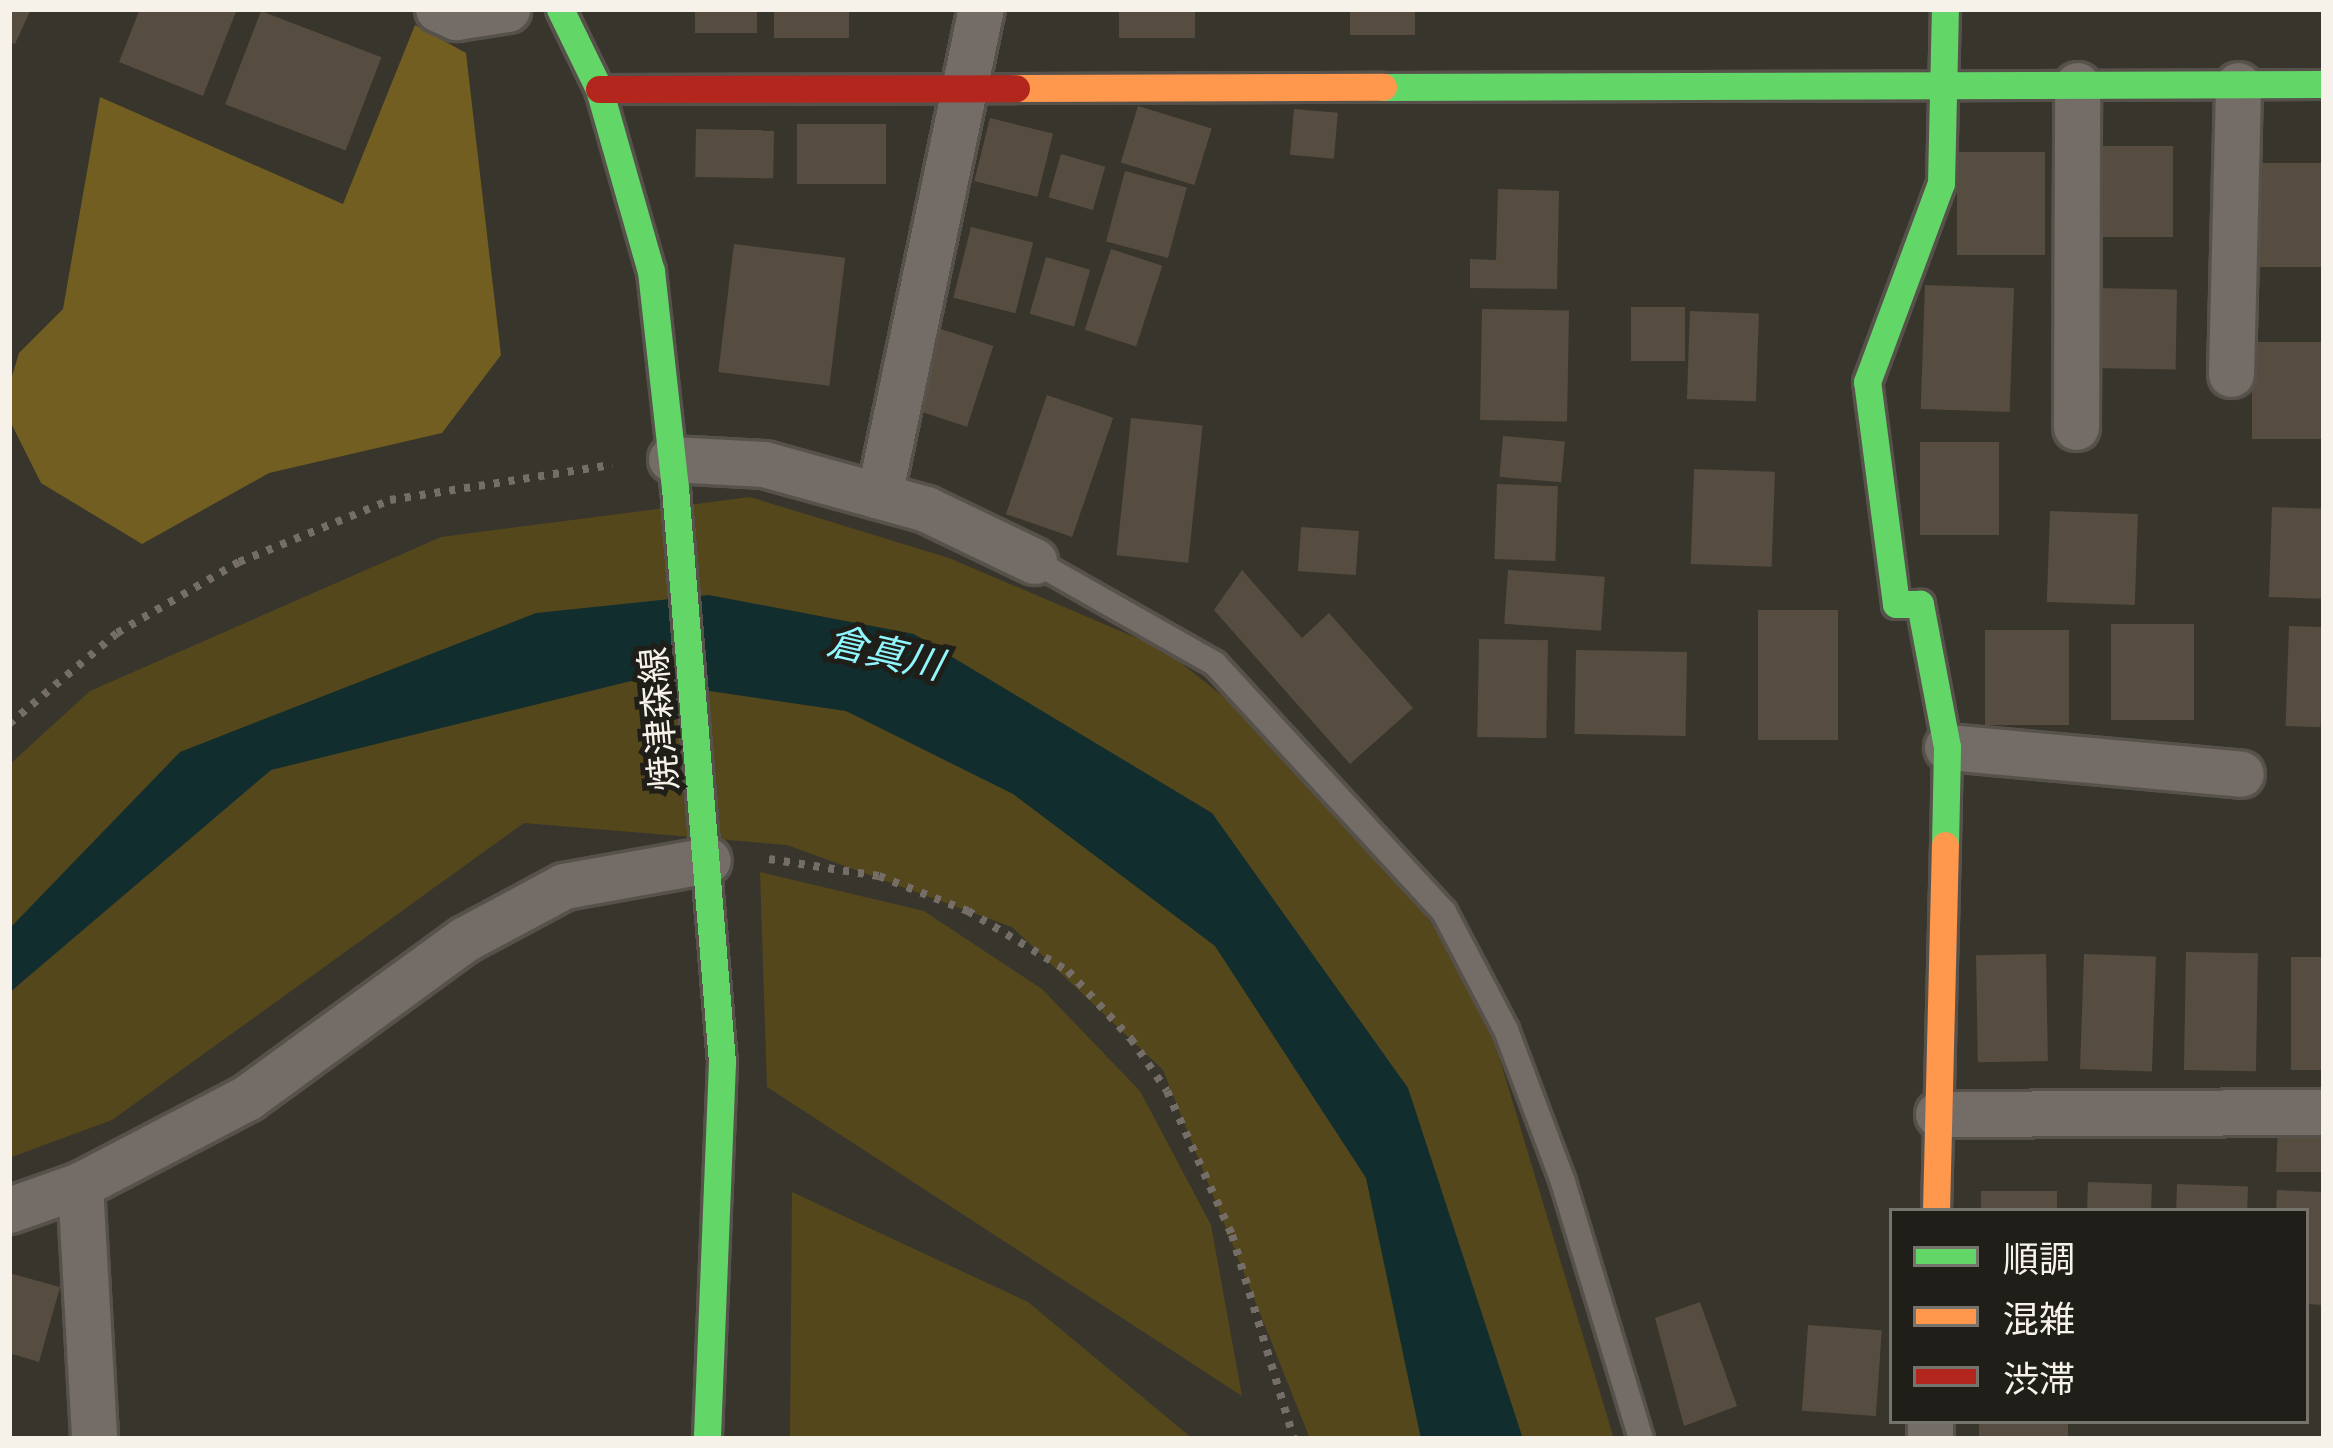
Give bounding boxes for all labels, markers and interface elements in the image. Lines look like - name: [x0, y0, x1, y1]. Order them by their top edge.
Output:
- water label: 倉真川: [823, 617, 947, 689]
- street label: 焼津森線: [631, 645, 687, 793]
- legend: [1889, 1208, 2309, 1424]
- text: 順調: [2003, 1237, 2075, 1281]
- text: 混雑: [2003, 1297, 2075, 1341]
- text: 渋滞: [2003, 1357, 2075, 1401]

